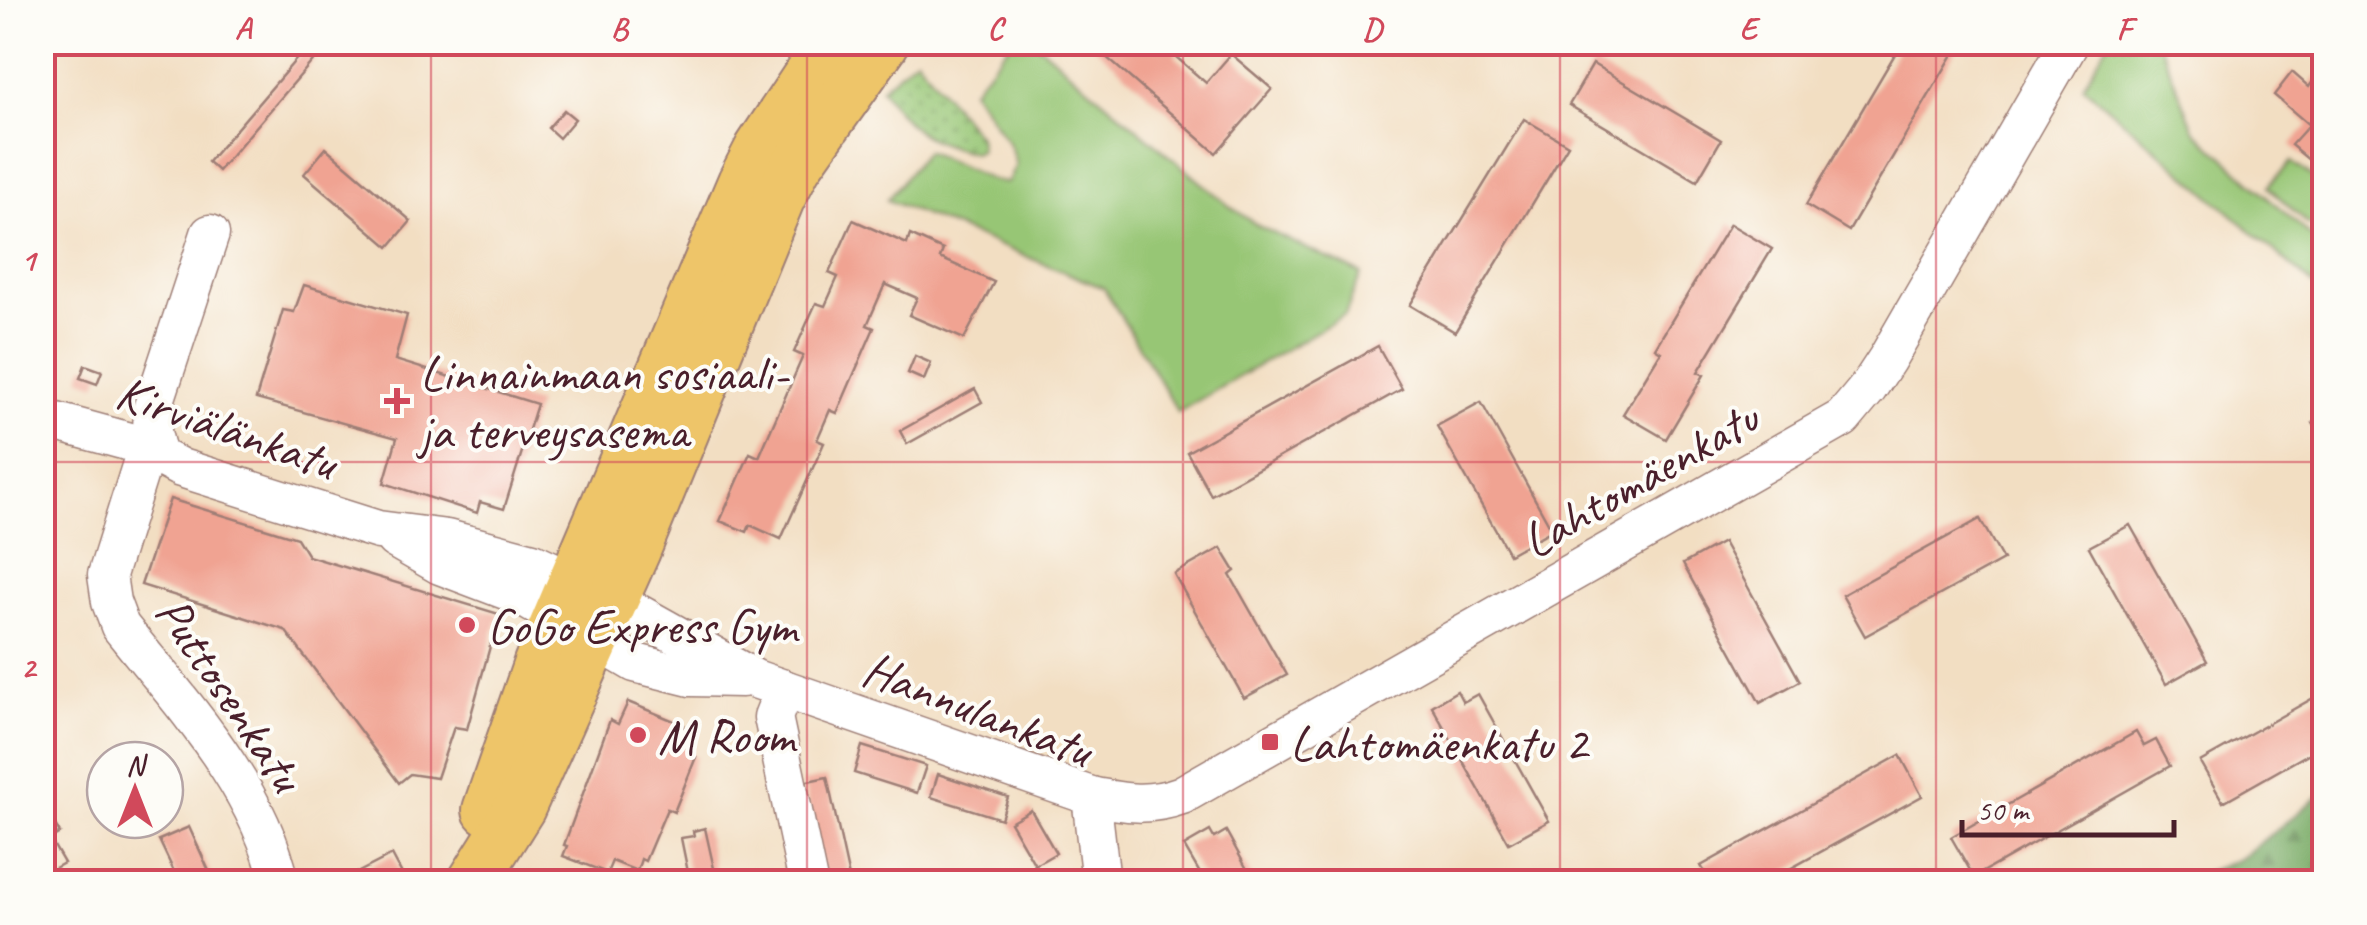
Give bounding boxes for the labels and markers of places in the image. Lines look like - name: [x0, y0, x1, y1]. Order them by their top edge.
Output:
- place label: Linnainmaan sosiaali- ja terveysasema: [416, 342, 790, 463]
- marker: Linnainmaan sosiaali- ja terveysasema: [384, 388, 410, 414]
- place label: GoGo Express Gym: [487, 595, 800, 658]
- marker: GoGo Express Gym: [456, 614, 478, 636]
- place label: M Room: [658, 705, 798, 768]
- place label: Lahtomäenkatu 2: [1290, 712, 1591, 775]
- marker: M Room: [627, 724, 649, 746]
- marker: Lahtomäenkatu 2: [1259, 731, 1281, 753]

